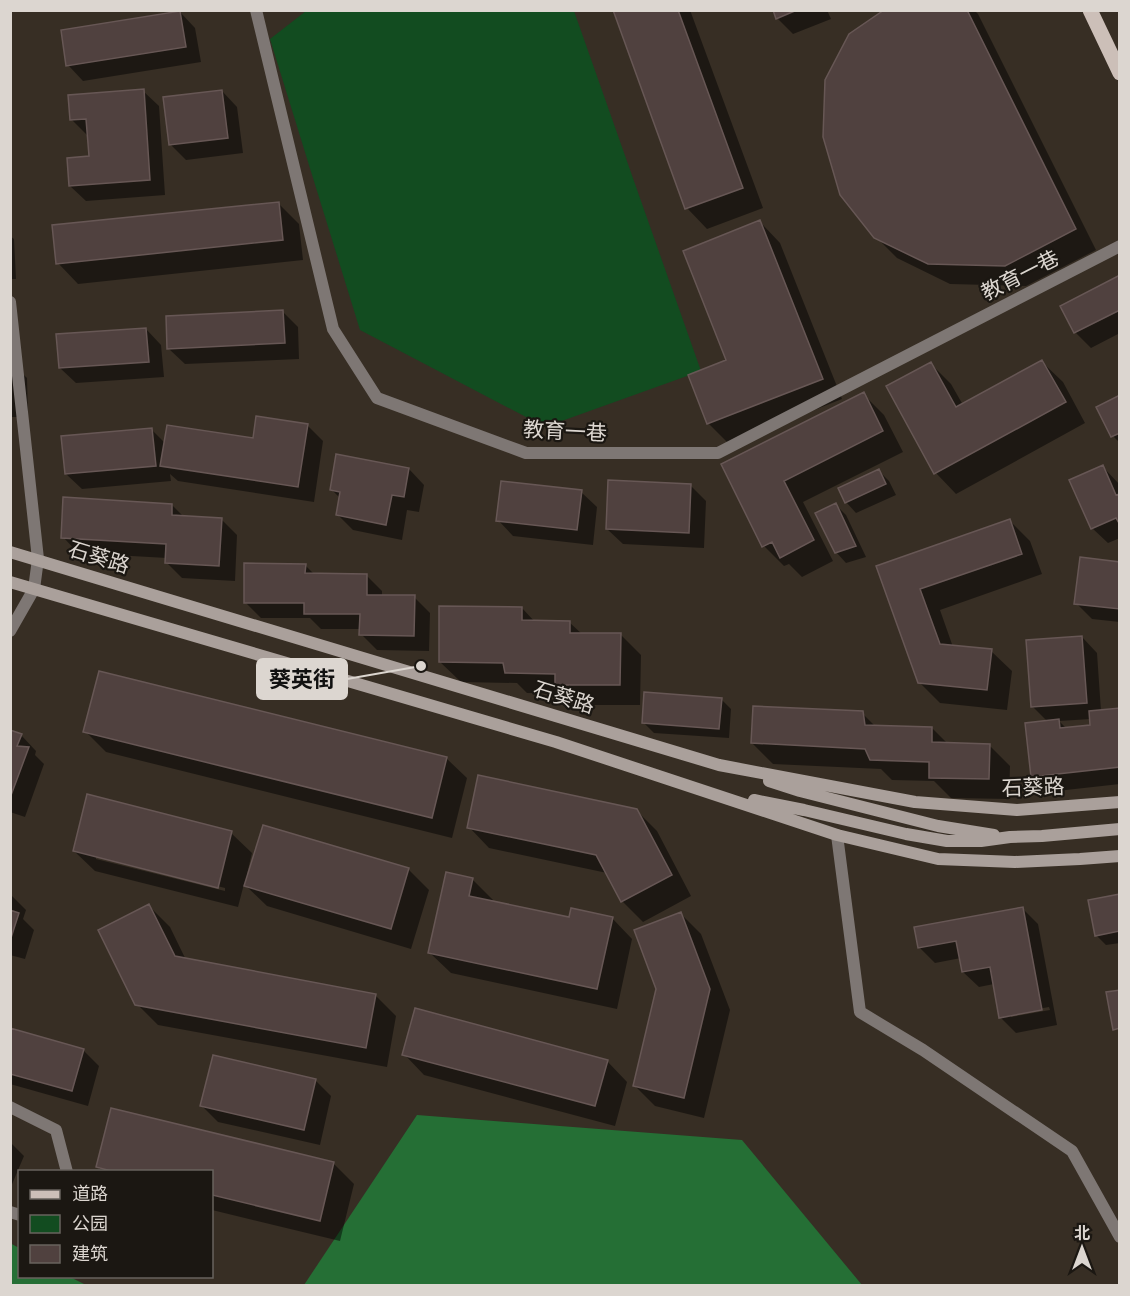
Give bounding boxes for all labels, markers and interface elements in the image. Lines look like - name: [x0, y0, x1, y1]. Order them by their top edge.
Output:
- street label: 教育一巷: [976, 244, 1064, 306]
- street label: 教育一巷: [522, 415, 608, 447]
- street label: 石葵路: [65, 535, 133, 579]
- callout: 葵英街: [257, 659, 347, 699]
- text: 葵英街: [269, 665, 335, 693]
- street label: 石葵路: [530, 675, 598, 719]
- street label: 石葵路: [1001, 772, 1065, 802]
- legend: [18, 1170, 213, 1278]
- text: 道路: [72, 1182, 108, 1205]
- text: 公园: [72, 1212, 108, 1235]
- north arrow: [1052, 1218, 1112, 1278]
- text: 北: [1074, 1223, 1090, 1243]
- text: 建筑: [72, 1242, 108, 1265]

